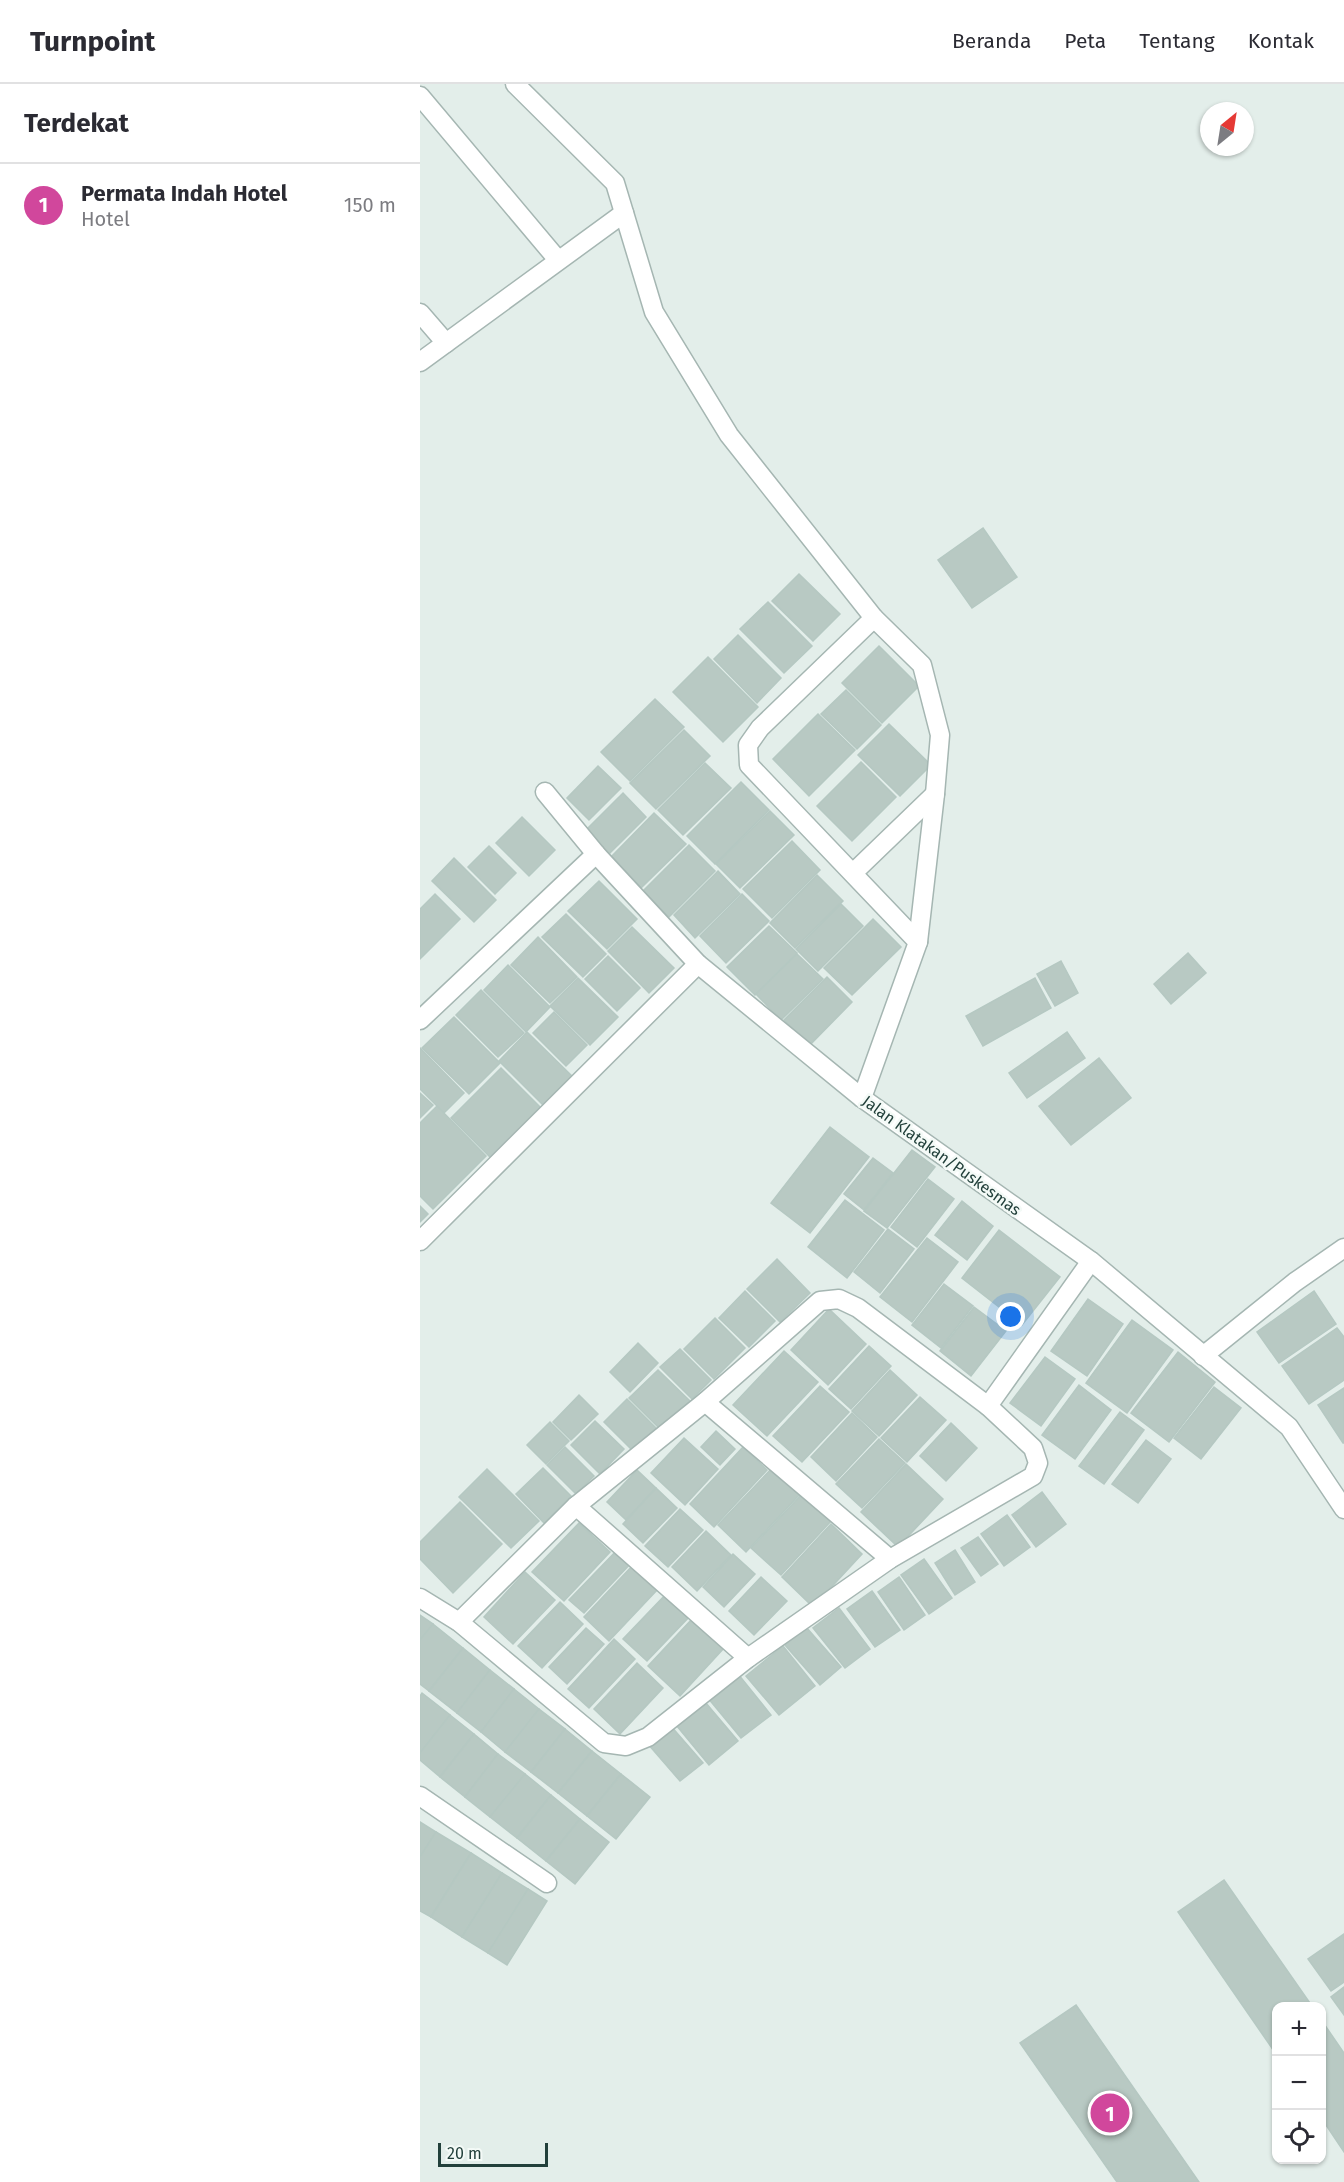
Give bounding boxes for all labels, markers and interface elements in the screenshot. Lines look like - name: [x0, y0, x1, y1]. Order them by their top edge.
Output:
- text: Turnpoint: [30, 25, 155, 58]
- text: Beranda: [952, 28, 1031, 54]
- text: Peta: [1064, 28, 1106, 54]
- text: Tentang: [1139, 28, 1215, 54]
- text: Kontak: [1248, 28, 1314, 54]
- north arrow: [1200, 102, 1254, 156]
- text: Terdekat: [24, 108, 129, 139]
- text: Permata Indah Hotel: [81, 180, 287, 207]
- text: 1: [39, 193, 48, 217]
- text: 150 m: [344, 193, 396, 217]
- text: Hotel: [81, 207, 130, 231]
- street label: Jalan Klatakan/Puskesmas: [859, 1091, 1025, 1219]
- your location: [996, 1302, 1025, 1331]
- map controls: [1272, 2002, 1326, 2164]
- button: +: [1272, 2002, 1326, 2056]
- button: −: [1272, 2056, 1326, 2110]
- pin: 1: [1090, 2090, 1130, 2136]
- button: locate: [1272, 2110, 1326, 2164]
- scale bar: [438, 2140, 548, 2168]
- text: 20 m: [447, 2144, 482, 2163]

